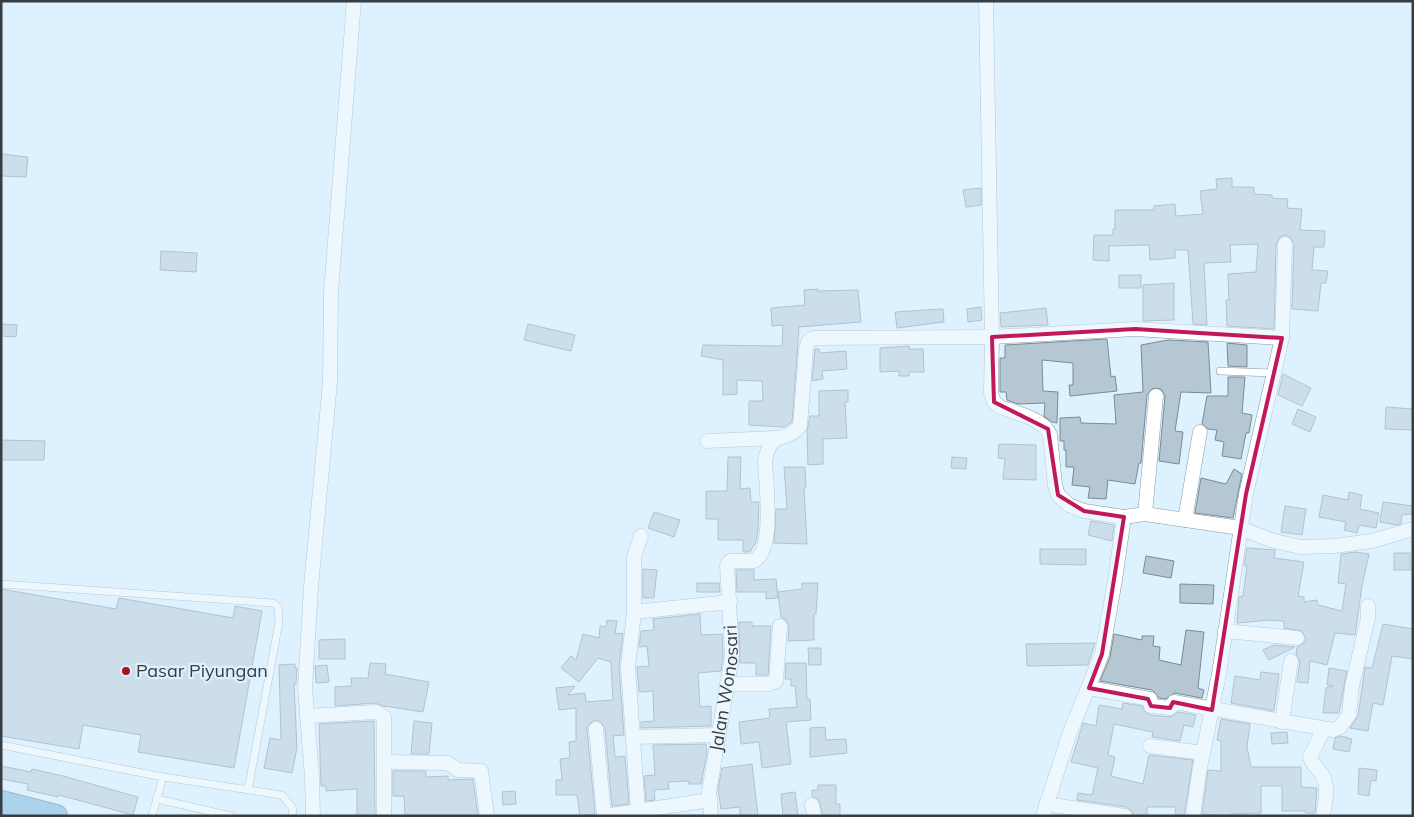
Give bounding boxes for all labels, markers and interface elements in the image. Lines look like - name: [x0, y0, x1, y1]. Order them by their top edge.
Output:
- street label: Jalan Wonosari: [704, 625, 743, 753]
- place label: Pasar Piyungan: [136, 659, 268, 682]
- marker: Pasar Piyungan: [120, 665, 132, 677]

